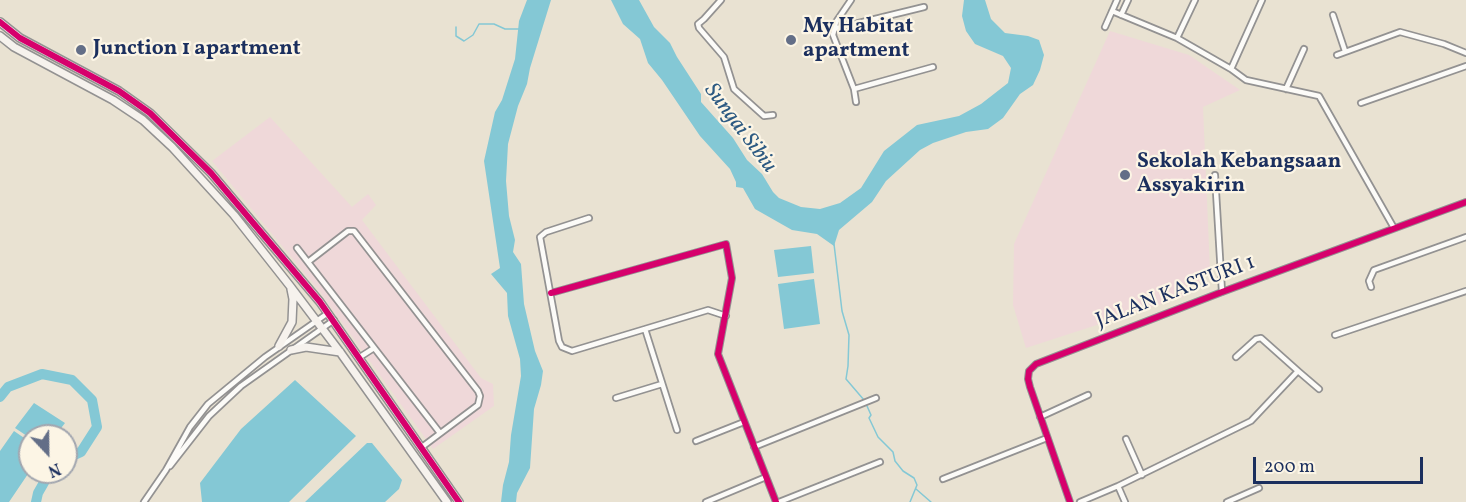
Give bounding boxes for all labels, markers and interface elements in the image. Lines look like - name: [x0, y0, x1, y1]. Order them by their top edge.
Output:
- place label: My Habitat apartment: [803, 15, 913, 65]
- marker: My Habitat apartment: [784, 33, 798, 47]
- place label: Junction 1 apartment: [93, 37, 301, 63]
- marker: Junction 1 apartment: [74, 43, 88, 57]
- water label: Sungai Sibiu: [697, 79, 781, 179]
- place label: Sekolah Kebangsaan Assyakirin: [1137, 150, 1341, 200]
- marker: Sekolah Kebangsaan Assyakirin: [1118, 168, 1132, 182]
- street label: JALAN KASTURI 1: [1093, 251, 1259, 335]
- north arrow: [18, 424, 78, 484]
- scale bar: [1256, 445, 1426, 483]
- text: 200 m: [1264, 455, 1315, 480]
- text: N: [44, 456, 64, 481]

